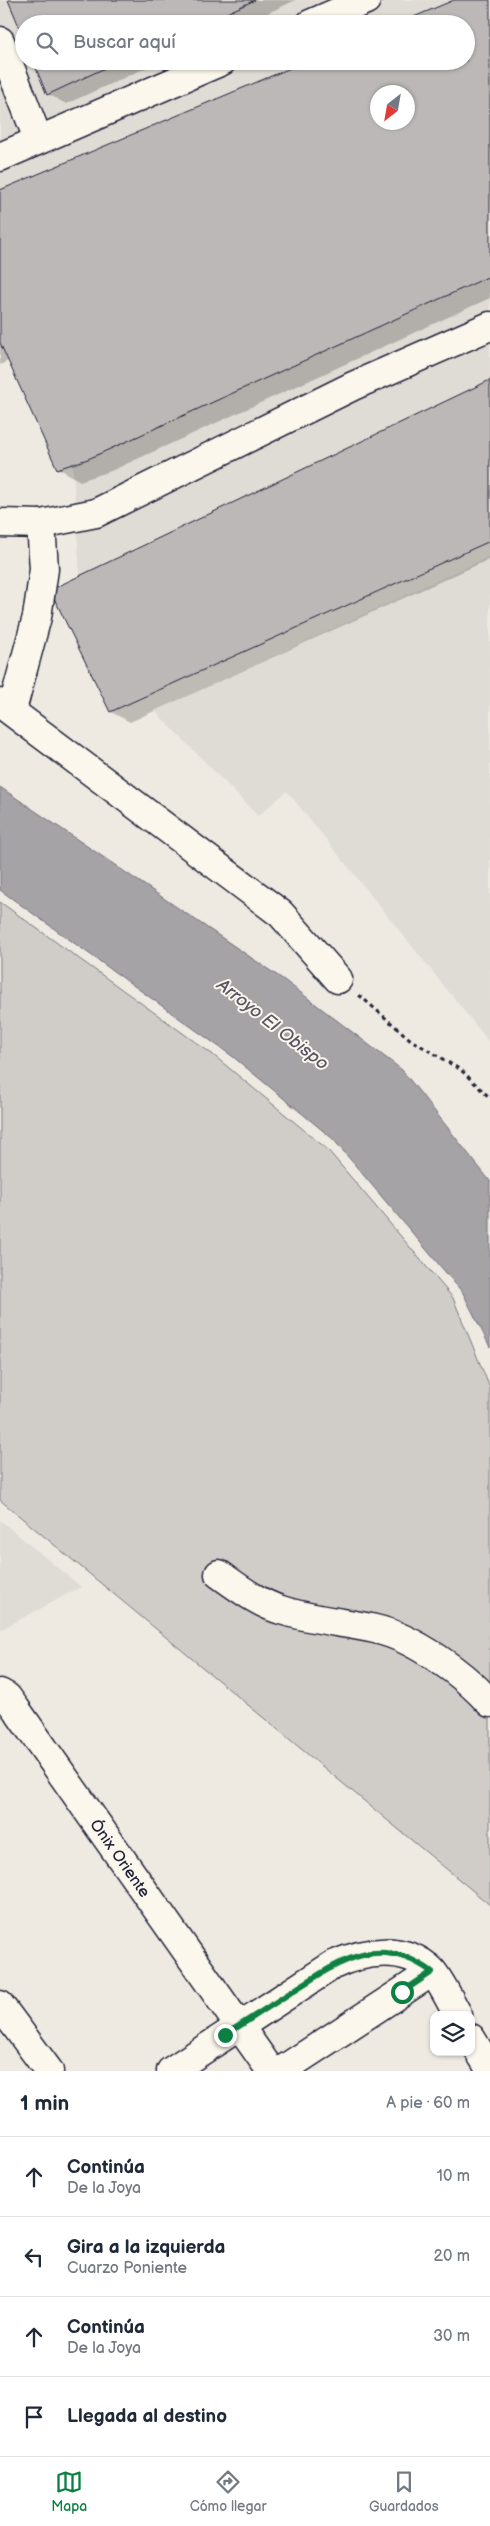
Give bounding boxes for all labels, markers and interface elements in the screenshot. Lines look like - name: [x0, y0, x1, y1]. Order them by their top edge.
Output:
- search box: [15, 15, 475, 70]
- icon: search: [33, 29, 61, 57]
- text: Buscar aquí: [73, 31, 176, 54]
- north arrow: [370, 85, 415, 130]
- water label: Arroyo El Obispo: [212, 974, 333, 1075]
- street label: Ónix Oriente: [86, 1815, 154, 1902]
- route start: [391, 1981, 414, 2004]
- map controls: [430, 2011, 475, 2056]
- button: layers: [430, 2011, 475, 2056]
- route end: [214, 2024, 237, 2047]
- text: 1 min: [20, 2091, 69, 2116]
- text: A pie · 60 m: [386, 2094, 470, 2113]
- text: Continúa: [67, 2156, 145, 2179]
- icon: ahead: [20, 2163, 48, 2191]
- text: 10 m: [437, 2167, 470, 2186]
- text: De la Joya: [67, 2179, 141, 2198]
- text: Gira a la izquierda: [67, 2236, 225, 2259]
- icon: left: [20, 2243, 48, 2271]
- text: 20 m: [434, 2247, 470, 2266]
- text: Cuarzo Poniente: [67, 2259, 187, 2278]
- text: Continúa: [67, 2316, 145, 2339]
- icon: ahead: [20, 2323, 48, 2351]
- text: 30 m: [433, 2327, 470, 2346]
- text: De la Joya: [67, 2339, 141, 2358]
- icon: arrive: [20, 2403, 48, 2431]
- text: Llegada al destino: [67, 2405, 227, 2428]
- tab: Mapa: [51, 2468, 87, 2515]
- tab: Cómo llegar: [190, 2468, 266, 2515]
- tab: Guardados: [369, 2468, 439, 2515]

